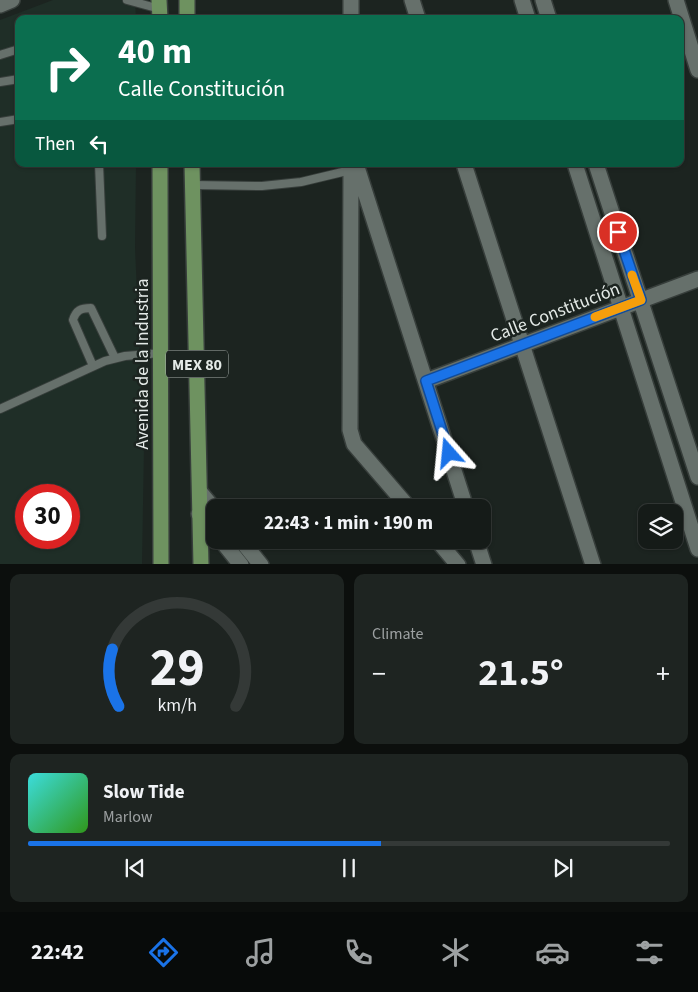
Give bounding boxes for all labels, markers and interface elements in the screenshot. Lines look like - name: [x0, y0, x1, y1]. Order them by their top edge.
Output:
- text: 40 m: [118, 27, 192, 77]
- icon: right: [35, 35, 100, 100]
- text: Calle Constitución: [118, 73, 285, 105]
- icon: left: [85, 130, 113, 158]
- text: Then: [35, 131, 75, 158]
- pin: [597, 211, 639, 253]
- icon: arrive: [604, 218, 632, 246]
- street label: Calle Constitución: [487, 276, 623, 349]
- street label: Avenida de la Industria: [130, 279, 155, 450]
- road number: MEX 80: [166, 350, 228, 378]
- position arrow: [422, 426, 474, 478]
- speed limit sign: 30: [15, 484, 80, 549]
- map controls: [638, 504, 683, 549]
- button: layers: [638, 504, 683, 549]
- text: 22:43 · 1 min · 190 m: [264, 510, 433, 537]
- text: Climate: [372, 623, 423, 645]
- text: 29: [150, 632, 204, 706]
- text: 21.5°: [478, 646, 564, 700]
- text: −: [372, 654, 386, 694]
- text: +: [656, 654, 670, 694]
- text: km/h: [157, 693, 197, 718]
- text: Slow Tide: [103, 779, 184, 806]
- text: Marlow: [103, 806, 152, 828]
- icon: previous: [121, 854, 149, 882]
- icon: pause: [335, 854, 363, 882]
- icon: next: [549, 854, 577, 882]
- icon: directions: [146, 935, 181, 970]
- icon: music: [243, 935, 278, 970]
- icon: phone: [341, 935, 376, 970]
- icon: climate: [438, 935, 473, 970]
- icon: car: [535, 935, 570, 970]
- icon: filters: [632, 935, 667, 970]
- text: 22:42: [31, 936, 84, 968]

